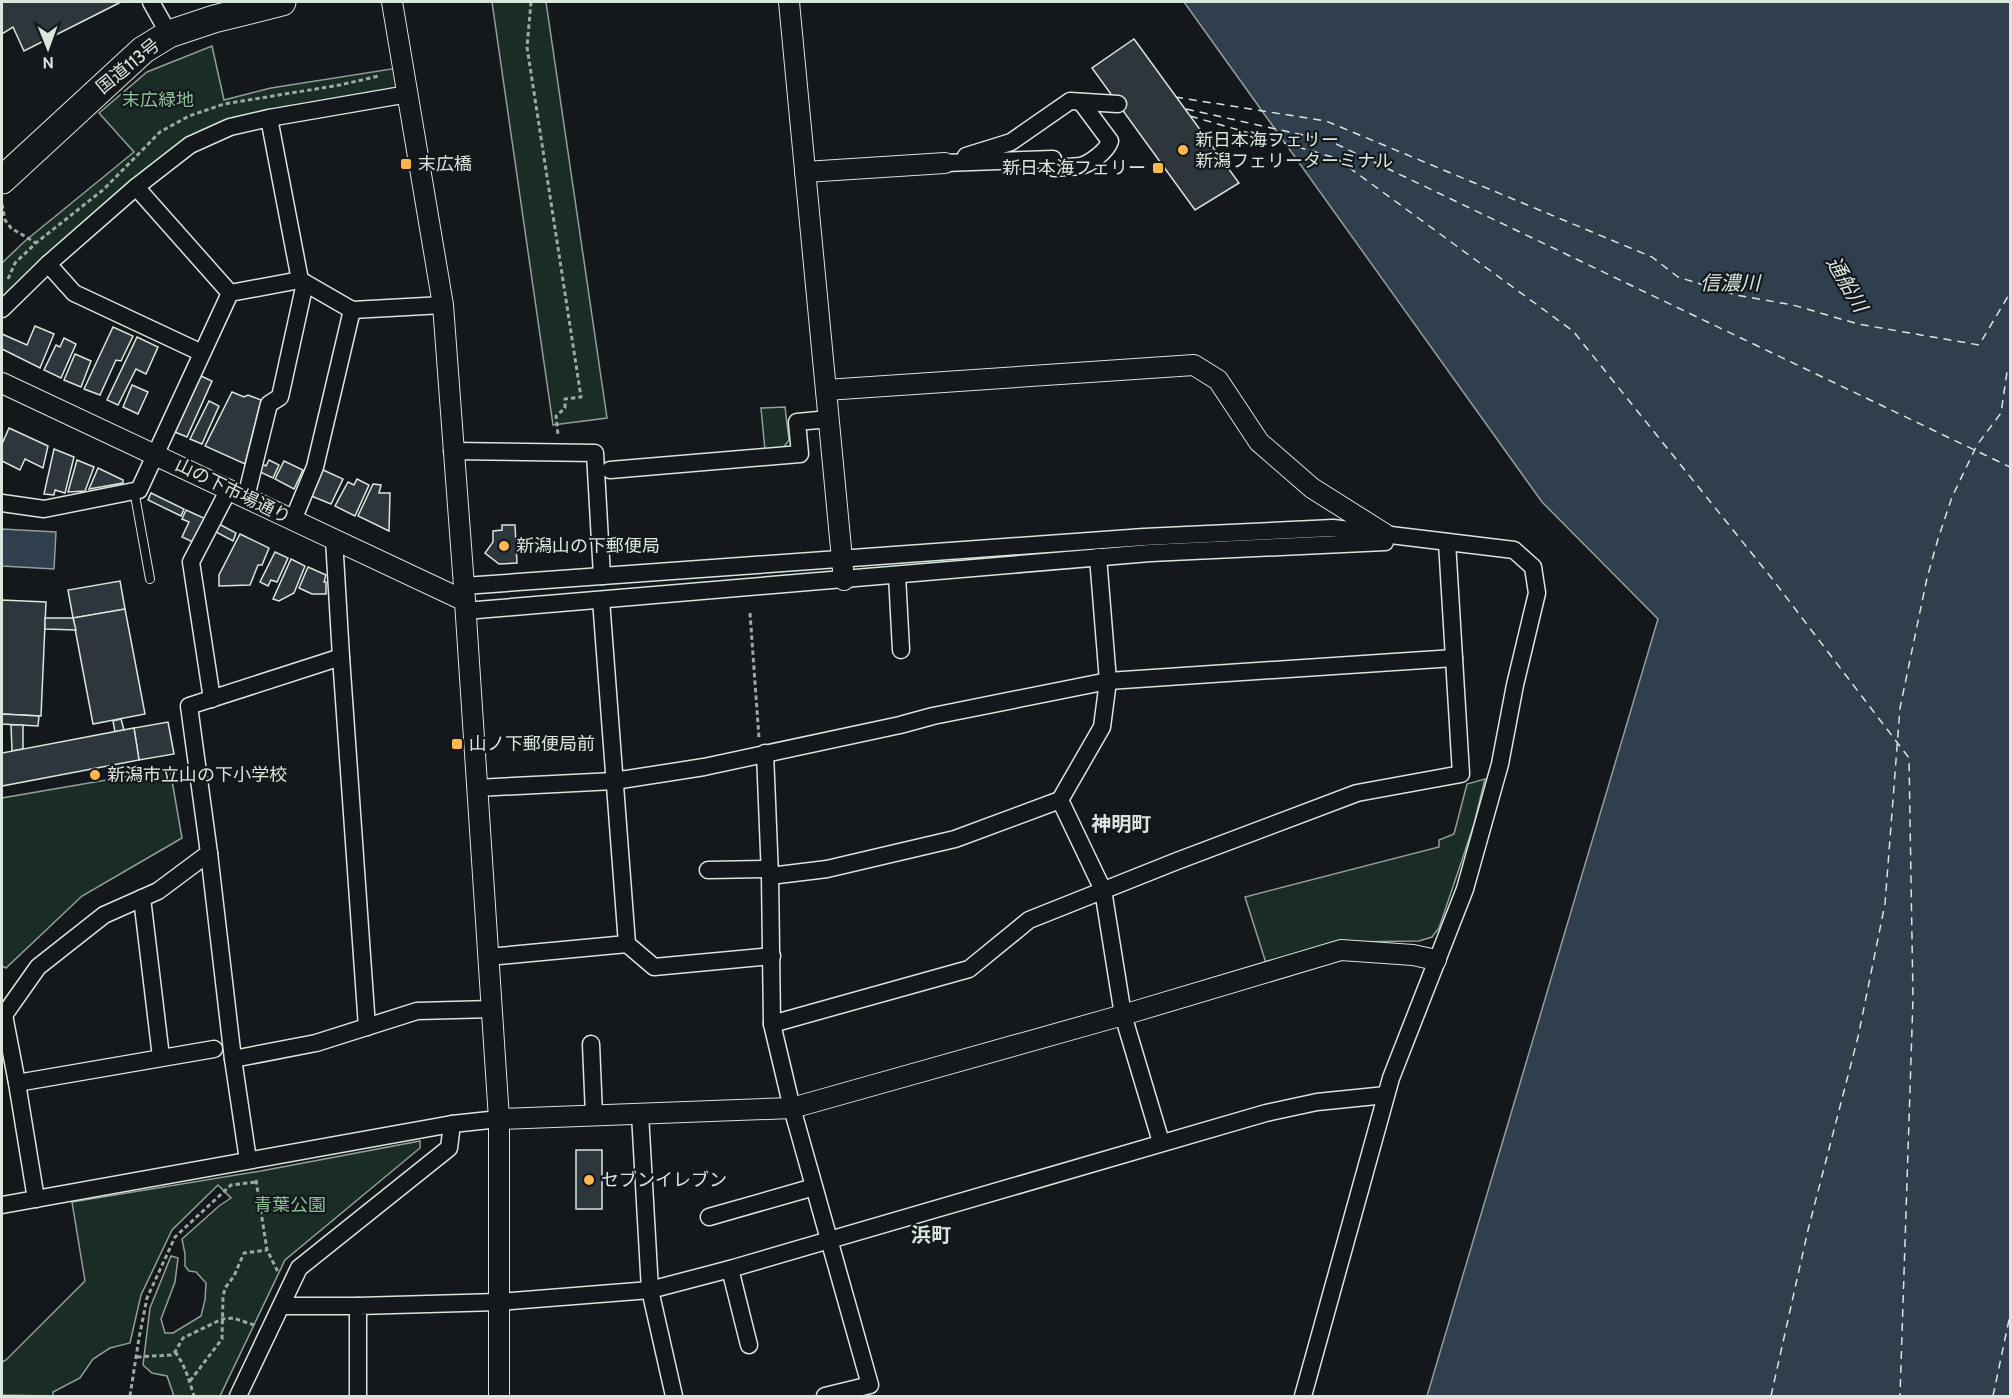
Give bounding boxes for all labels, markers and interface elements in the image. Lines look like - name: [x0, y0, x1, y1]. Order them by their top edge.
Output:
- north arrow: [18, 18, 78, 78]
- street label: 国道113号: [92, 34, 164, 98]
- text: N: [42, 53, 54, 72]
- park label: 末広緑地: [122, 89, 194, 111]
- place label: 新日本海フェリー 新潟フェリーターミナル: [1195, 129, 1393, 172]
- marker: 新日本海フェリー 新潟フェリーターミナル: [1176, 143, 1190, 157]
- place label: 末広橋: [418, 153, 472, 175]
- marker: 末広橋: [399, 157, 413, 171]
- place label: 新日本海フェリー: [1002, 157, 1146, 179]
- marker: 新日本海フェリー: [1151, 161, 1165, 175]
- water label: 通船川: [1822, 252, 1873, 318]
- water label: 信濃川: [1700, 271, 1762, 295]
- street label: 山の下市場通り: [172, 453, 294, 529]
- place label: 新潟山の下郵便局: [516, 535, 660, 557]
- marker: 新潟山の下郵便局: [497, 539, 511, 553]
- place label: 山ノ下郵便局前: [469, 733, 595, 755]
- marker: 山ノ下郵便局前: [450, 737, 464, 751]
- place label: 新潟市立山の下小学校: [107, 764, 287, 786]
- marker: 新潟市立山の下小学校: [88, 768, 102, 782]
- district label: 神明町: [1091, 812, 1151, 836]
- place label: セブンイレブン: [601, 1169, 727, 1191]
- marker: セブンイレブン: [582, 1173, 596, 1187]
- park label: 青葉公園: [254, 1194, 326, 1216]
- district label: 浜町: [911, 1223, 951, 1247]

